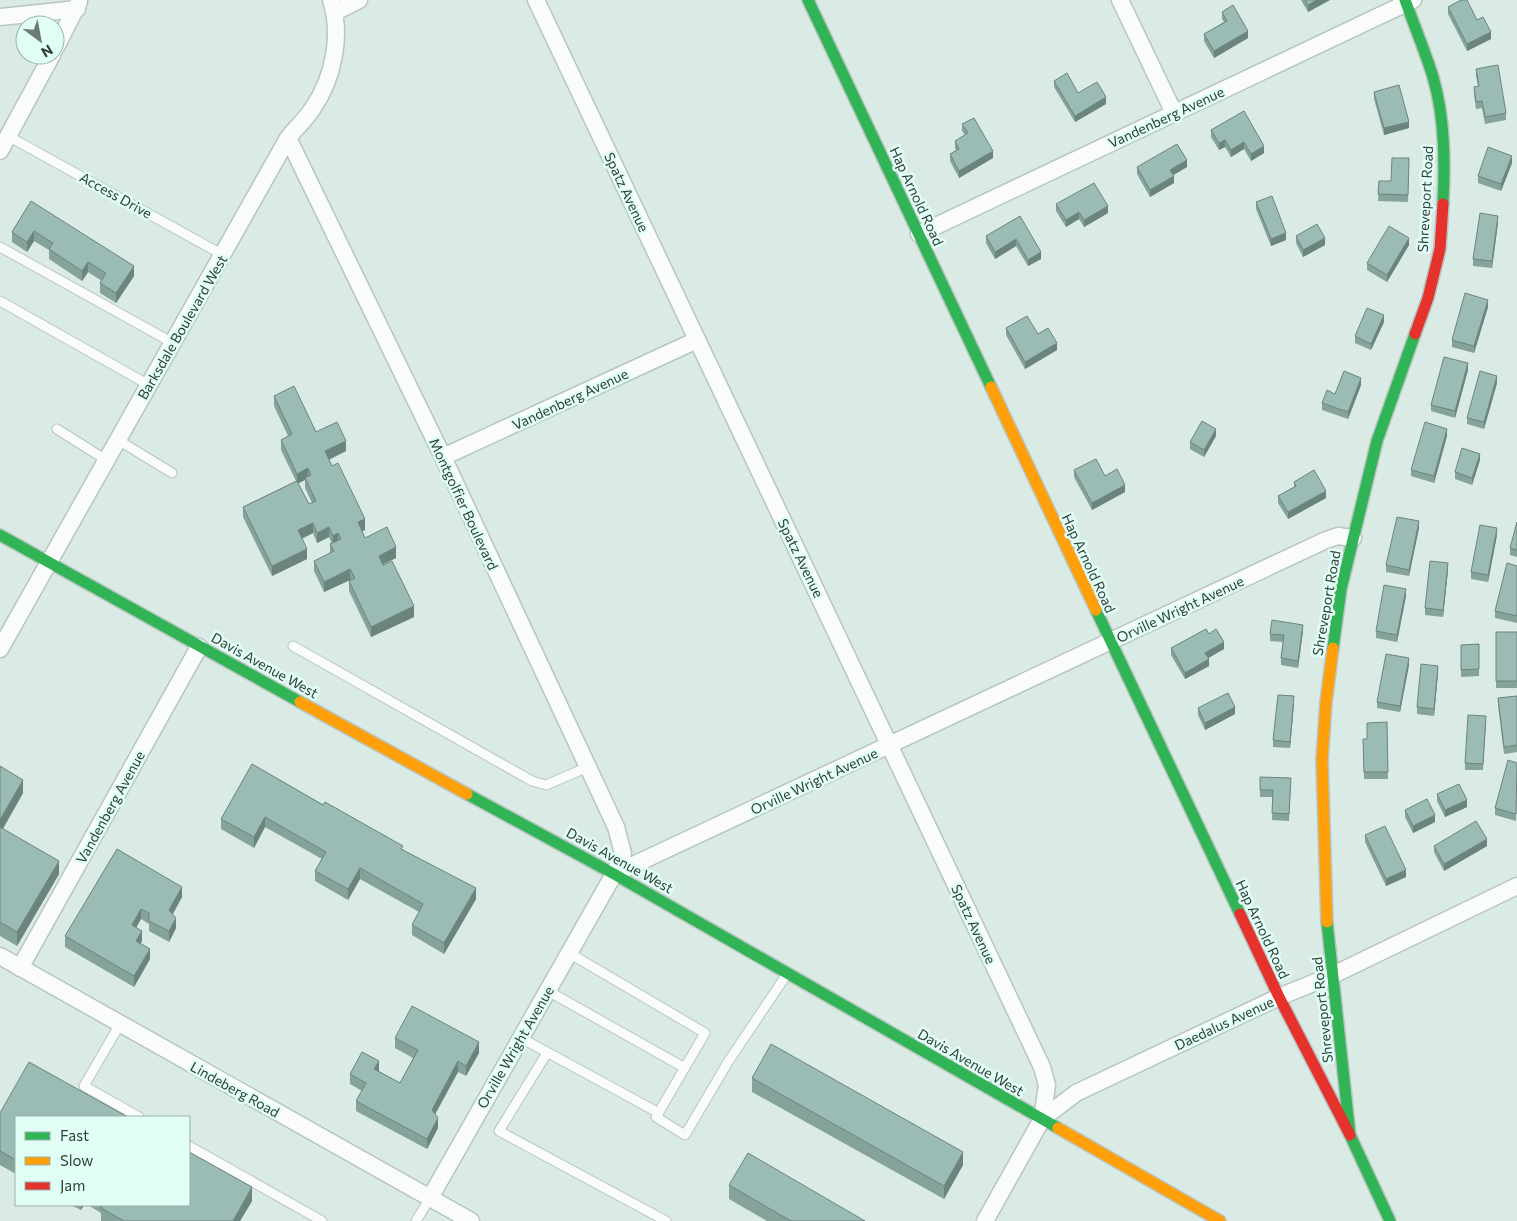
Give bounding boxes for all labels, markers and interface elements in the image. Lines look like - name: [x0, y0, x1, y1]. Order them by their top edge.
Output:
- north arrow: [15, 15, 65, 65]
- text: N: [38, 41, 56, 61]
- street label: Vandenberg Avenue: [1105, 83, 1227, 151]
- street label: Hap Arnold Road: [887, 144, 947, 248]
- street label: Shreveport Road: [1414, 145, 1436, 253]
- street label: Spatz Avenue: [601, 149, 653, 235]
- street label: Access Drive: [77, 168, 155, 222]
- street label: Barksdale Boulevard West: [134, 251, 231, 402]
- street label: Vandenberg Avenue: [509, 365, 631, 433]
- street label: Montgolfier Boulevard: [426, 435, 502, 573]
- street label: Hap Arnold Road: [1059, 511, 1119, 615]
- street label: Spatz Avenue: [775, 516, 827, 600]
- street label: Shreveport Road: [1308, 549, 1344, 657]
- street label: Orville Wright Avenue: [1114, 572, 1246, 646]
- street label: Davis Avenue West: [209, 629, 322, 702]
- street label: Orville Wright Avenue: [748, 744, 880, 818]
- street label: Vandenberg Avenue: [72, 748, 148, 866]
- street label: Davis Avenue West: [564, 824, 677, 897]
- street label: Hap Arnold Road: [1233, 877, 1293, 981]
- street label: Spatz Avenue: [948, 881, 1000, 967]
- street label: Shreveport Road: [1308, 956, 1336, 1064]
- street label: Orville Wright Avenue: [473, 983, 557, 1111]
- street label: Daedalus Avenue: [1172, 993, 1276, 1053]
- street label: Davis Avenue West: [915, 1025, 1027, 1099]
- street label: Lindeberg Road: [187, 1057, 283, 1121]
- legend: [15, 1116, 190, 1206]
- text: Fast: [60, 1126, 89, 1144]
- text: Slow: [60, 1151, 93, 1169]
- text: Jam: [60, 1176, 85, 1194]

